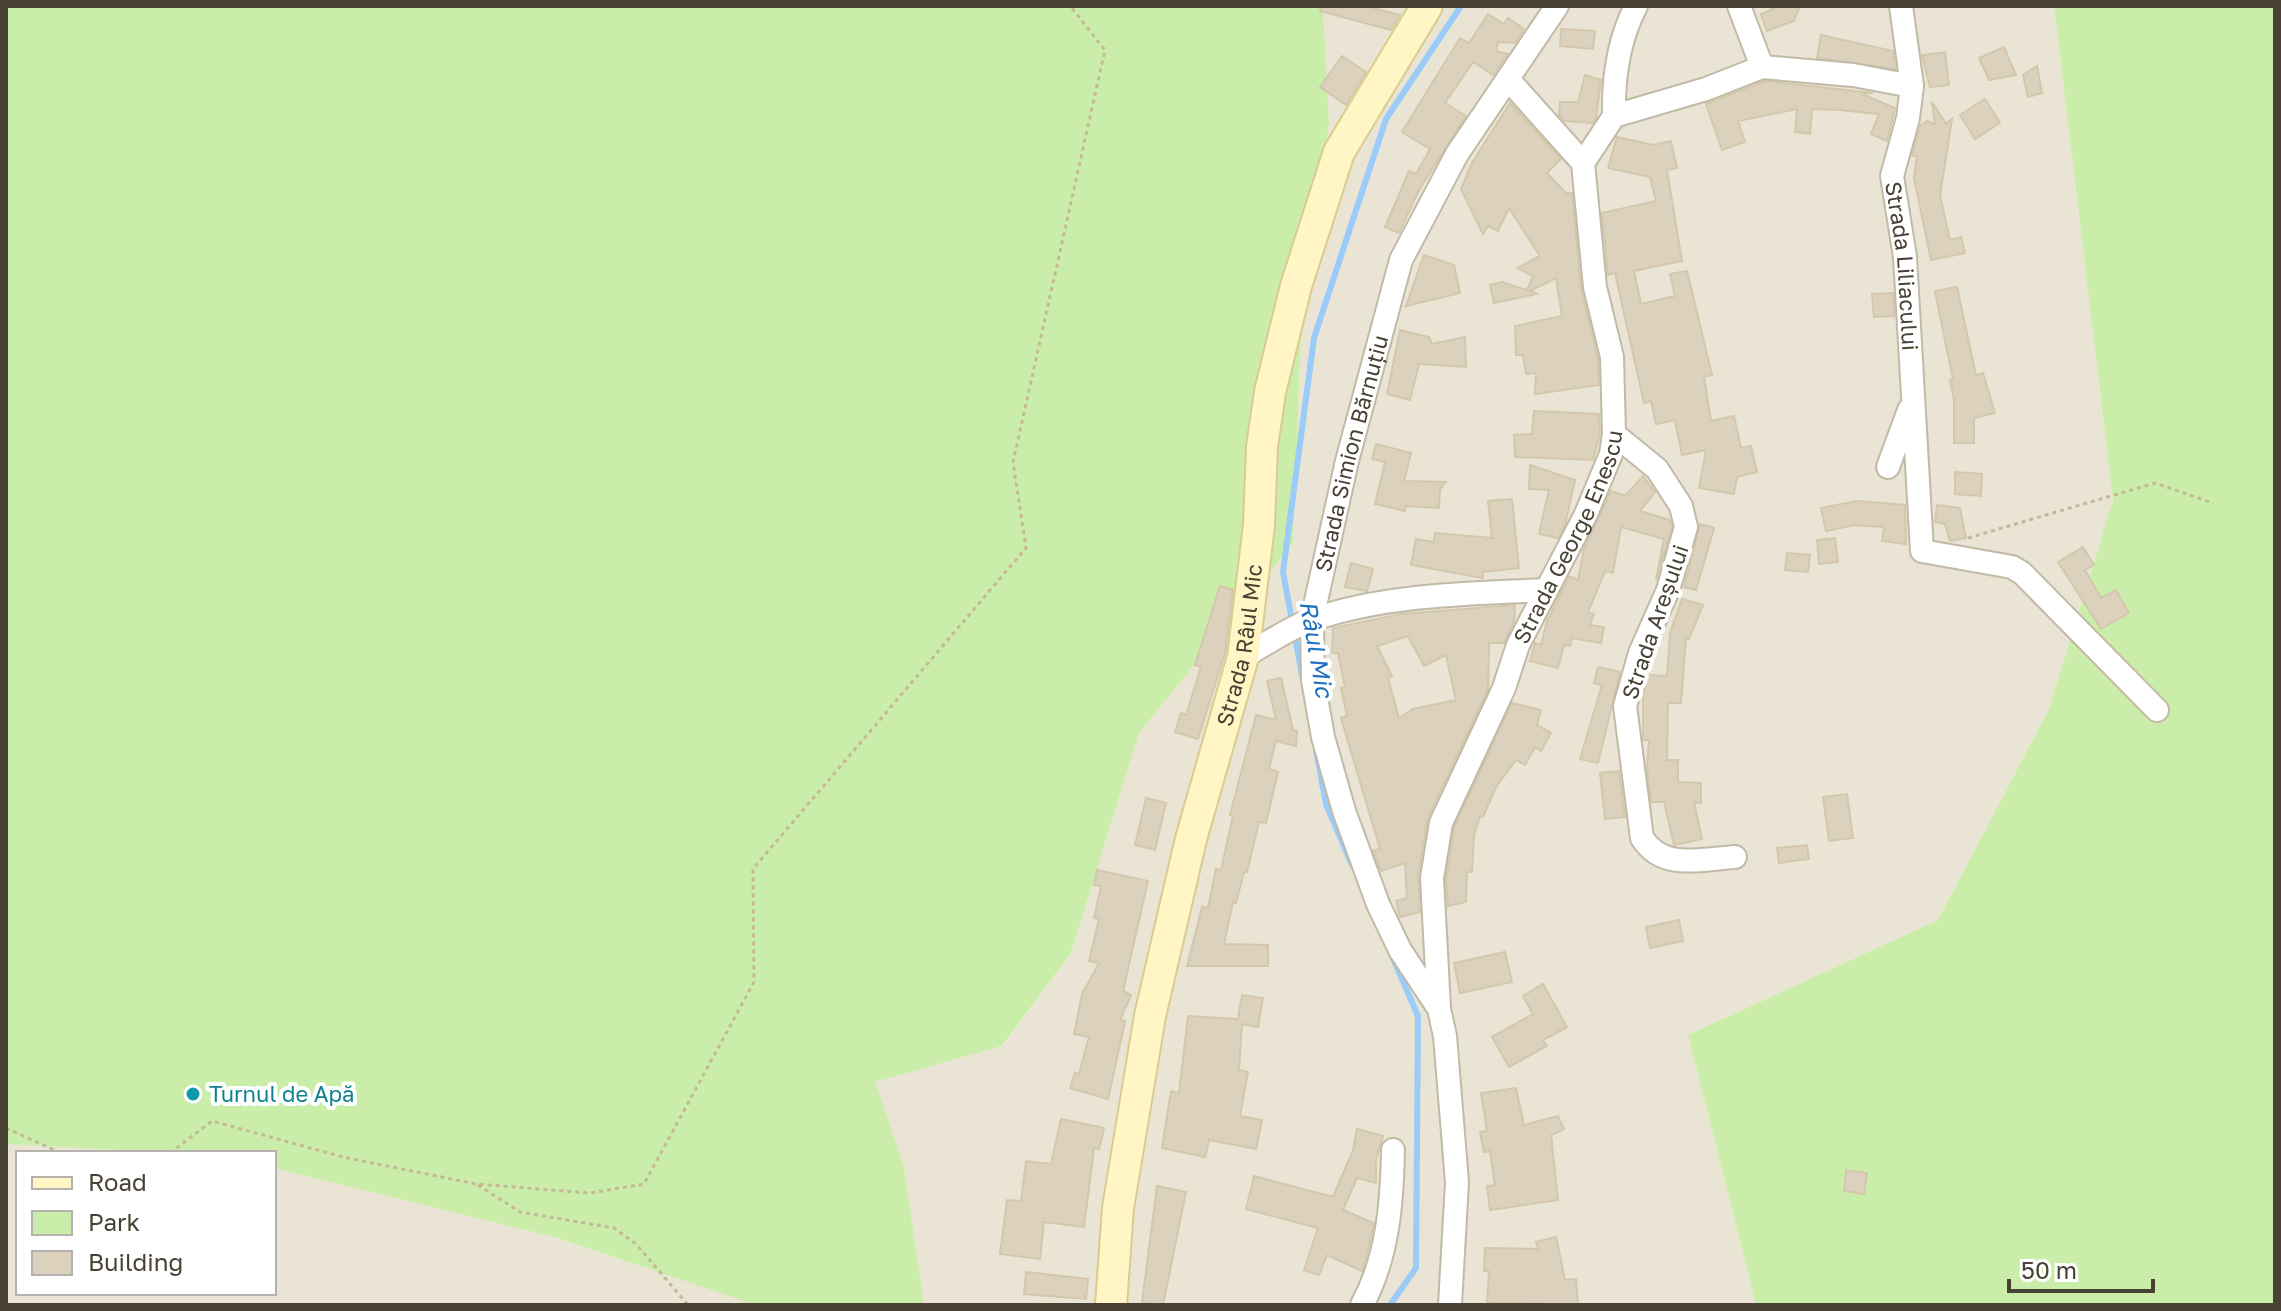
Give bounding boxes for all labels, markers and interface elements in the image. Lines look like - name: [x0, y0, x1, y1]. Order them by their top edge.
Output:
- street label: Strada Liliacului: [1880, 179, 1924, 351]
- street label: Strada Simion Bărnuțiu: [1309, 332, 1393, 574]
- street label: Strada George Enescu: [1507, 428, 1627, 648]
- street label: Strada Areșului: [1615, 541, 1694, 703]
- street label: Strada Râul Mic: [1210, 563, 1267, 729]
- water label: Râul Mic: [1295, 598, 1341, 701]
- place label: Turnul de Apă: [209, 1080, 354, 1107]
- marker: Turnul de Apă: [184, 1085, 202, 1103]
- legend: [16, 1151, 276, 1295]
- text: Road: [88, 1167, 147, 1196]
- text: Park: [88, 1207, 140, 1236]
- scale bar: [2009, 1243, 2153, 1293]
- text: Building: [88, 1247, 183, 1276]
- text: 50 m: [2021, 1255, 2077, 1284]

